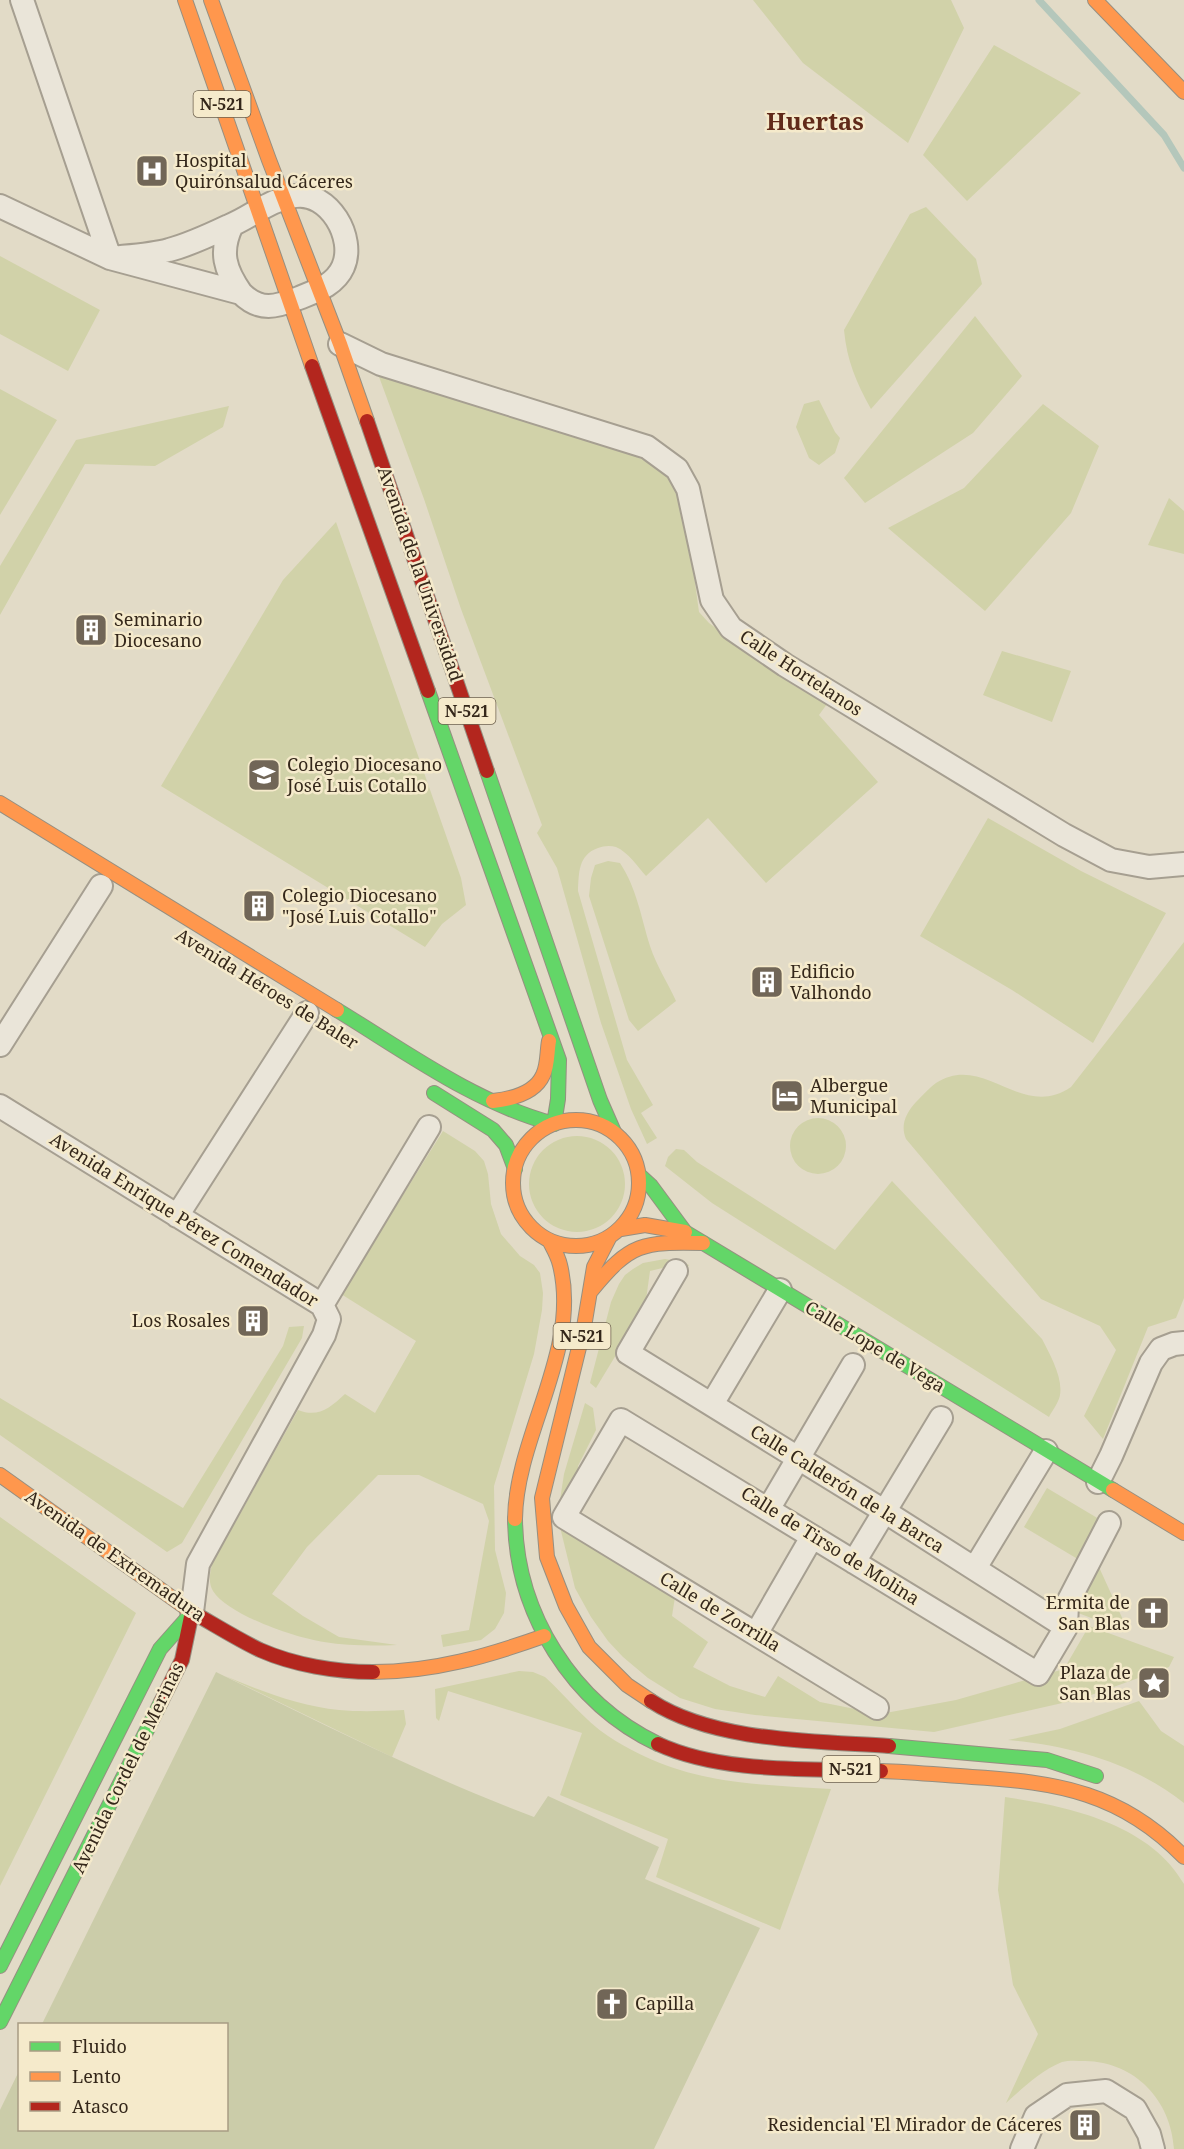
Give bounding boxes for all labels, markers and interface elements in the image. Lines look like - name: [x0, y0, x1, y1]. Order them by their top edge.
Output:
- road number: N-521: [194, 91, 250, 117]
- district label: Huertas: [766, 104, 864, 137]
- place label: Hospital Quirónsalud Cáceres: [175, 148, 353, 193]
- hospital icon: Hospital Quirónsalud Cáceres: [134, 153, 170, 189]
- street label: Avenida de la Universidad: [373, 463, 469, 684]
- place label: Seminario Diocesano: [114, 607, 203, 652]
- building icon: Seminario Diocesano: [73, 612, 109, 648]
- street label: Calle Hortelanos: [736, 624, 867, 721]
- road number: N-521: [438, 698, 496, 724]
- place label: Colegio Diocesano José Luis Cotallo: [286, 752, 442, 797]
- school or university icon: Colegio Diocesano José Luis Cotallo: [246, 757, 282, 793]
- place label: Colegio Diocesano "José Luis Cotallo": [282, 883, 437, 928]
- building icon: Colegio Diocesano "José Luis Cotallo": [241, 888, 277, 924]
- street label: Avenida Héroes de Baler: [172, 922, 364, 1055]
- place label: Edificio Valhondo: [790, 959, 872, 1004]
- building icon: Edificio Valhondo: [749, 964, 785, 1000]
- place label: Albergue Municipal: [810, 1073, 897, 1118]
- hotel icon: Albergue Municipal: [769, 1078, 805, 1114]
- street label: Avenida Enrique Pérez Comendador: [46, 1126, 324, 1312]
- street label: Calle Lope de Vega: [801, 1295, 950, 1398]
- building icon: Los Rosales: [235, 1303, 271, 1339]
- place label: Los Rosales: [132, 1308, 230, 1332]
- road number: N-521: [554, 1323, 610, 1349]
- street label: Calle Calderón de la Barca: [746, 1419, 949, 1558]
- street label: Calle de Tirso de Molina: [737, 1480, 924, 1610]
- street label: Avenida de Extremadura: [21, 1484, 210, 1626]
- street label: Calle de Zorrilla: [656, 1566, 785, 1657]
- place label: Ermita de San Blas: [1046, 1590, 1130, 1635]
- church icon: Ermita de San Blas: [1135, 1595, 1171, 1631]
- street label: Avenida Cordel de Merinas: [66, 1658, 189, 1877]
- place label: Plaza de San Blas: [1059, 1660, 1131, 1705]
- place icon: Plaza de San Blas: [1136, 1665, 1172, 1701]
- road number: N-521: [822, 1756, 880, 1782]
- church icon: Capilla: [594, 1986, 630, 2022]
- place label: Capilla: [635, 1991, 694, 2015]
- legend: [18, 2023, 228, 2131]
- text: Fluido: [72, 2034, 127, 2058]
- text: Lento: [72, 2064, 121, 2088]
- text: Atasco: [72, 2094, 129, 2118]
- building icon: Residencial 'El Mirador de Cáceres: [1067, 2107, 1103, 2143]
- place label: Residencial 'El Mirador de Cáceres: [767, 2112, 1062, 2136]

